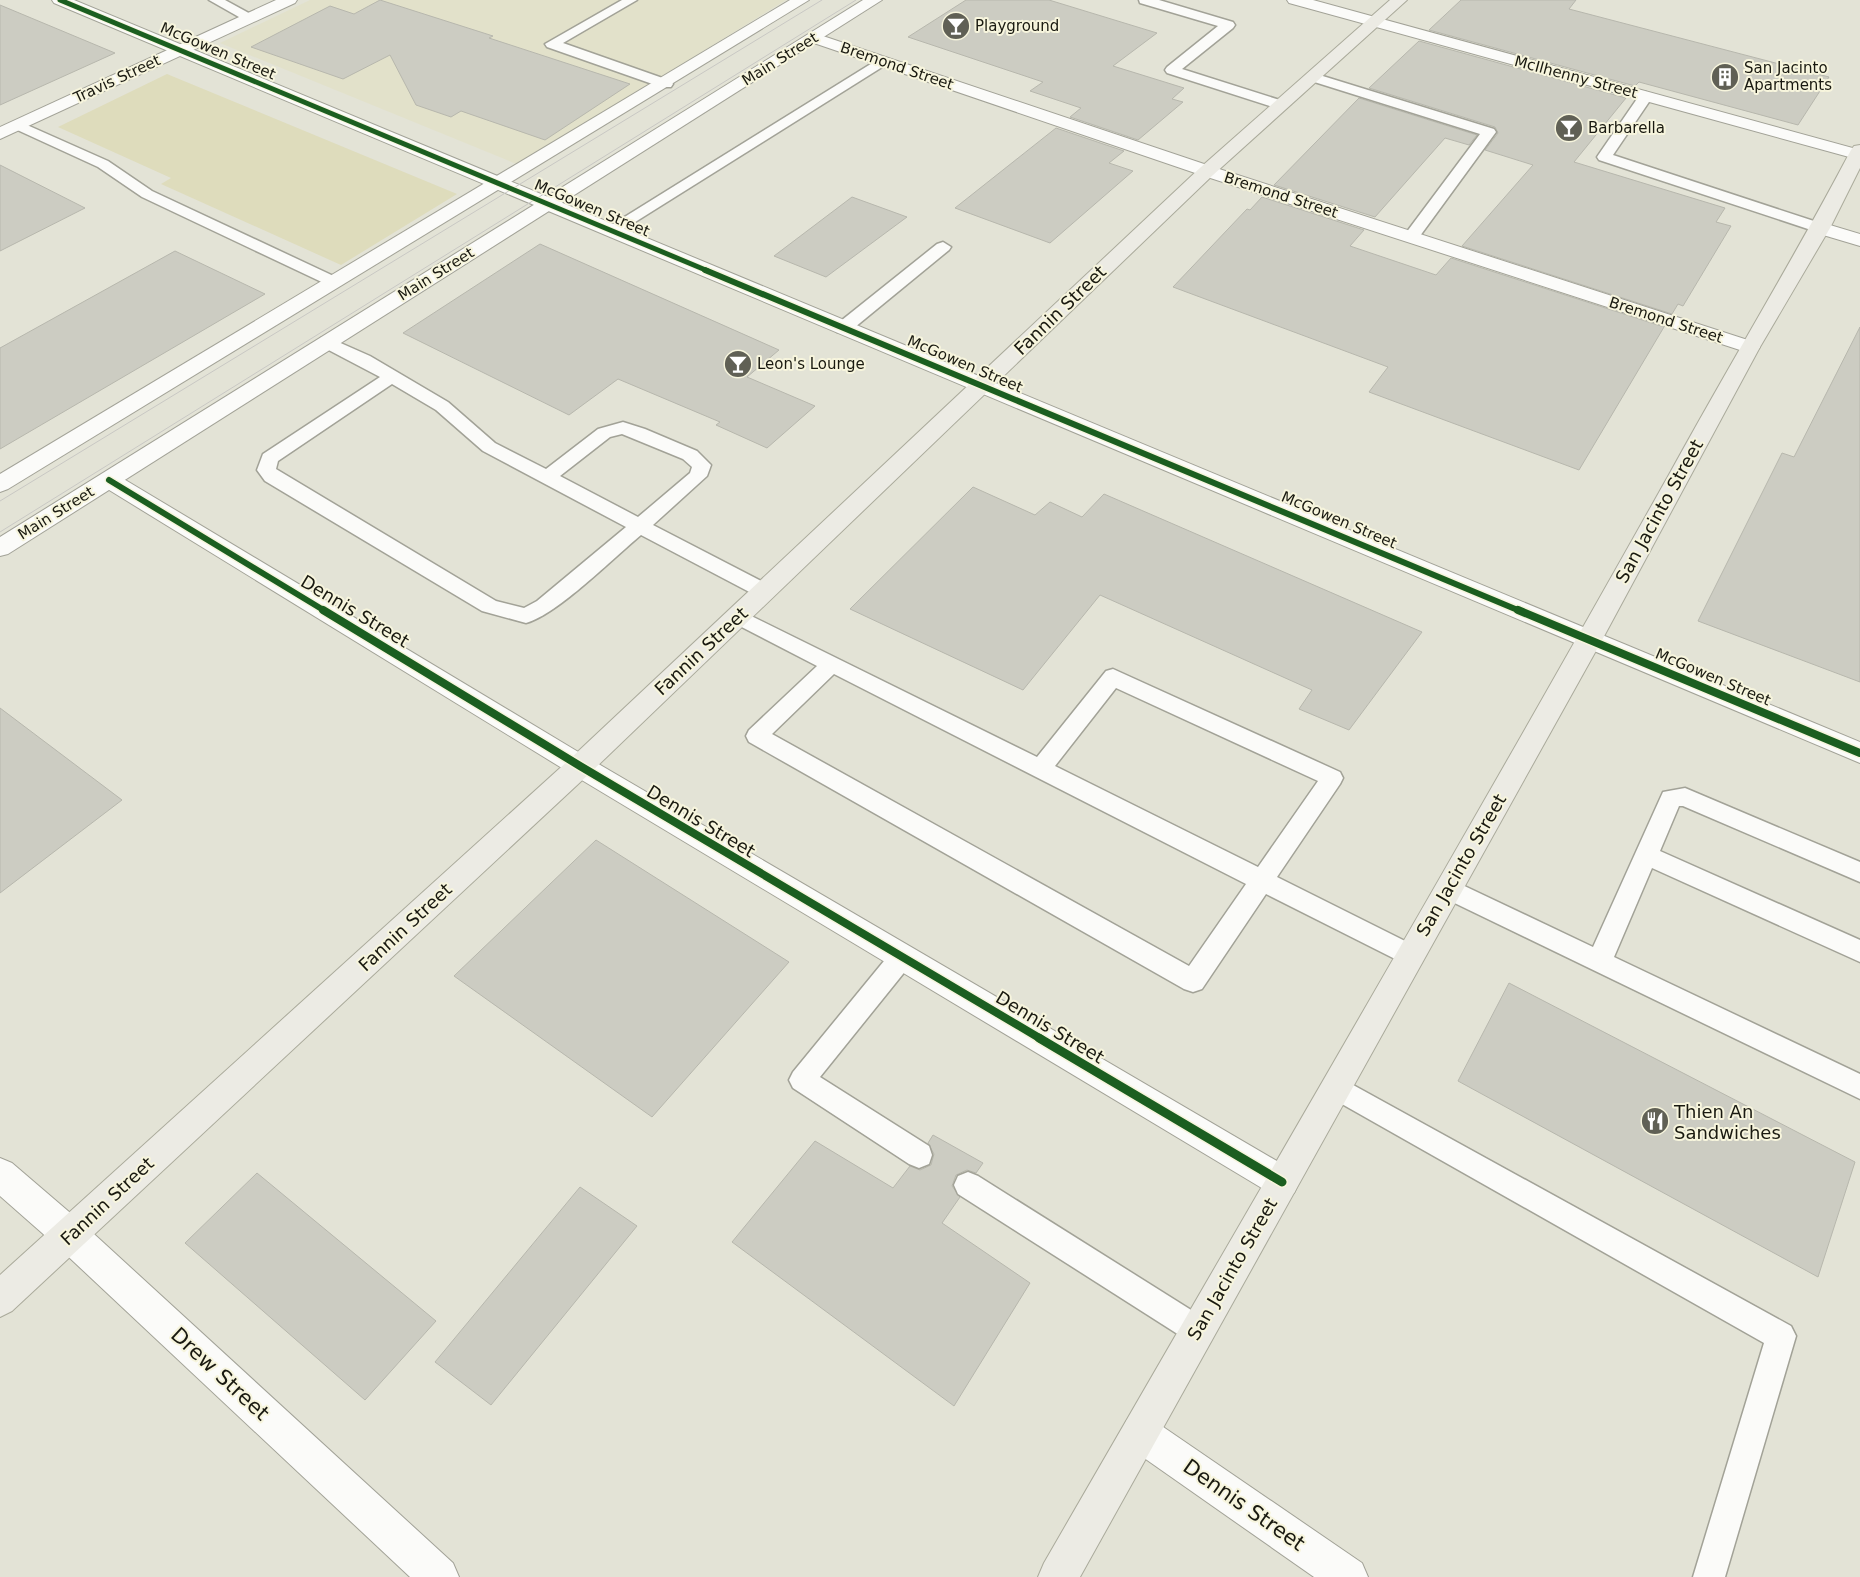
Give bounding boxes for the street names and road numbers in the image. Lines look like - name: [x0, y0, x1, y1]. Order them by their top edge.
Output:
- street label: McGowen Street: [158, 19, 278, 83]
- street label: Main Street: [739, 28, 821, 89]
- street label: Bremond Street: [838, 38, 956, 94]
- street label: Travis Street: [70, 51, 163, 107]
- street label: McIlhenny Street: [1512, 52, 1640, 102]
- street label: Bremond Street: [1222, 168, 1340, 222]
- street label: McGowen Street: [532, 176, 652, 240]
- street label: Main Street: [395, 243, 477, 304]
- street label: Fannin Street: [1010, 261, 1110, 359]
- street label: Bremond Street: [1607, 293, 1725, 347]
- street label: McGowen Street: [905, 332, 1025, 396]
- street label: San Jacinto Street: [1611, 436, 1707, 586]
- street label: Main Street: [15, 482, 97, 543]
- street label: McGowen Street: [1279, 488, 1399, 552]
- street label: Dennis Street: [297, 570, 413, 652]
- street label: Fannin Street: [650, 603, 752, 699]
- street label: McGowen Street: [1653, 645, 1773, 709]
- street label: Dennis Street: [643, 780, 759, 862]
- street label: San Jacinto Street: [1412, 790, 1510, 940]
- street label: Fannin Street: [354, 879, 456, 975]
- street label: Dennis Street: [992, 986, 1108, 1068]
- street label: Fannin Street: [56, 1153, 158, 1249]
- street label: San Jacinto Street: [1183, 1194, 1281, 1344]
- street label: Drew Street: [166, 1323, 274, 1425]
- street label: Dennis Street: [1179, 1454, 1309, 1556]

